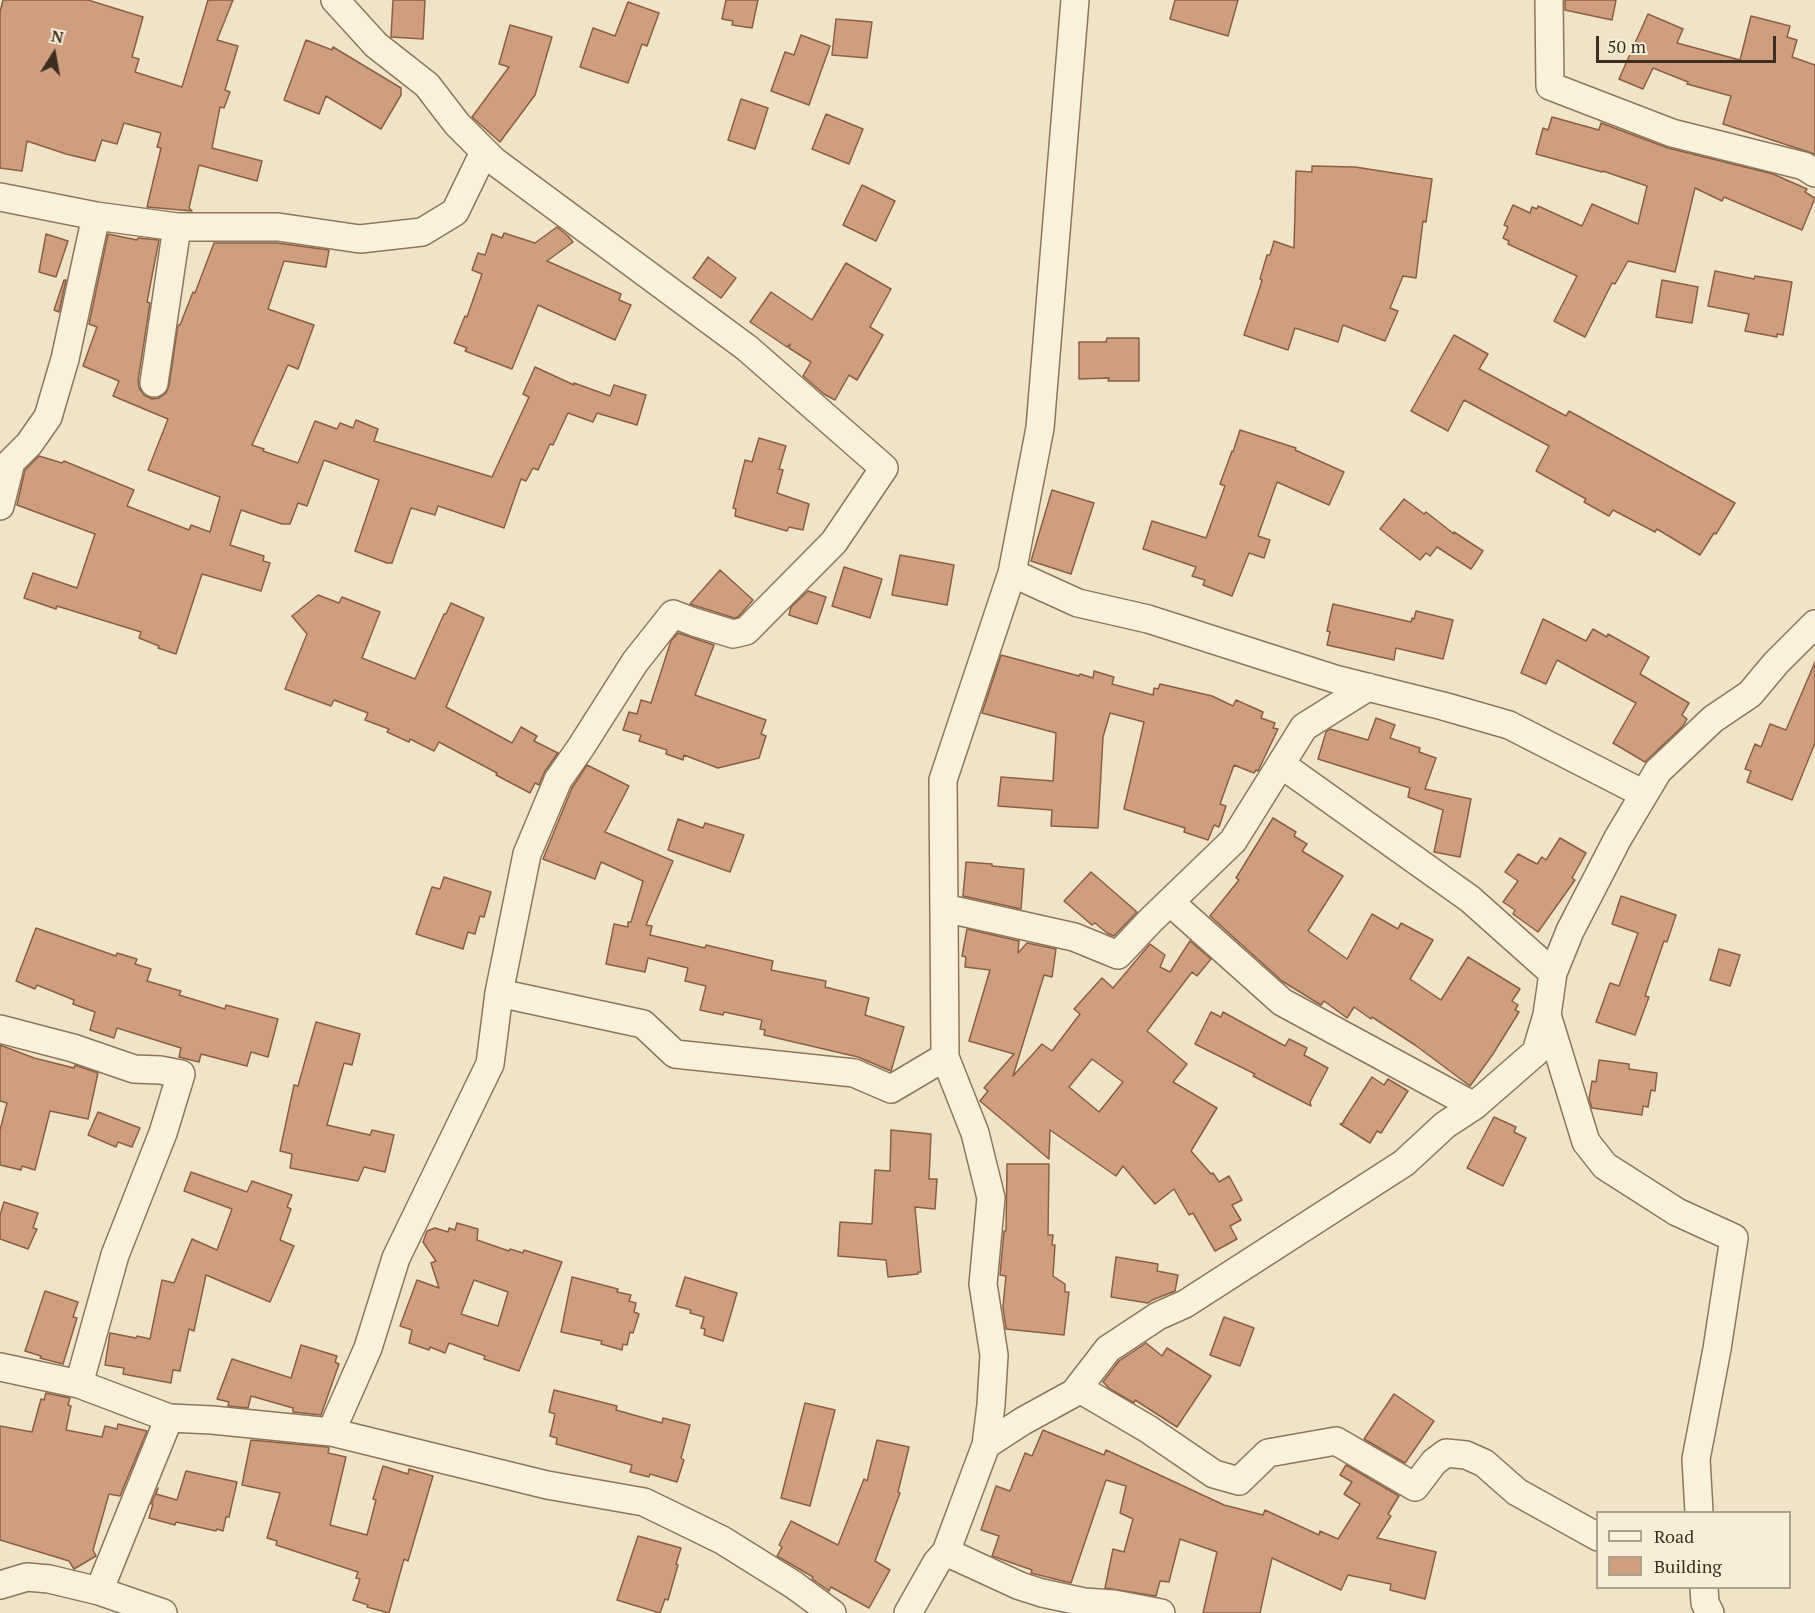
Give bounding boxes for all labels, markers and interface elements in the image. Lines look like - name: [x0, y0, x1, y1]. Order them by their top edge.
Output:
- north arrow: [24, 24, 84, 84]
- text: N: [49, 24, 65, 48]
- scale bar: [1599, 24, 1779, 62]
- text: 50 m: [1607, 34, 1646, 58]
- legend: [1596, 1511, 1791, 1589]
- text: Road: [1654, 1524, 1694, 1548]
- text: Building: [1654, 1554, 1722, 1578]

